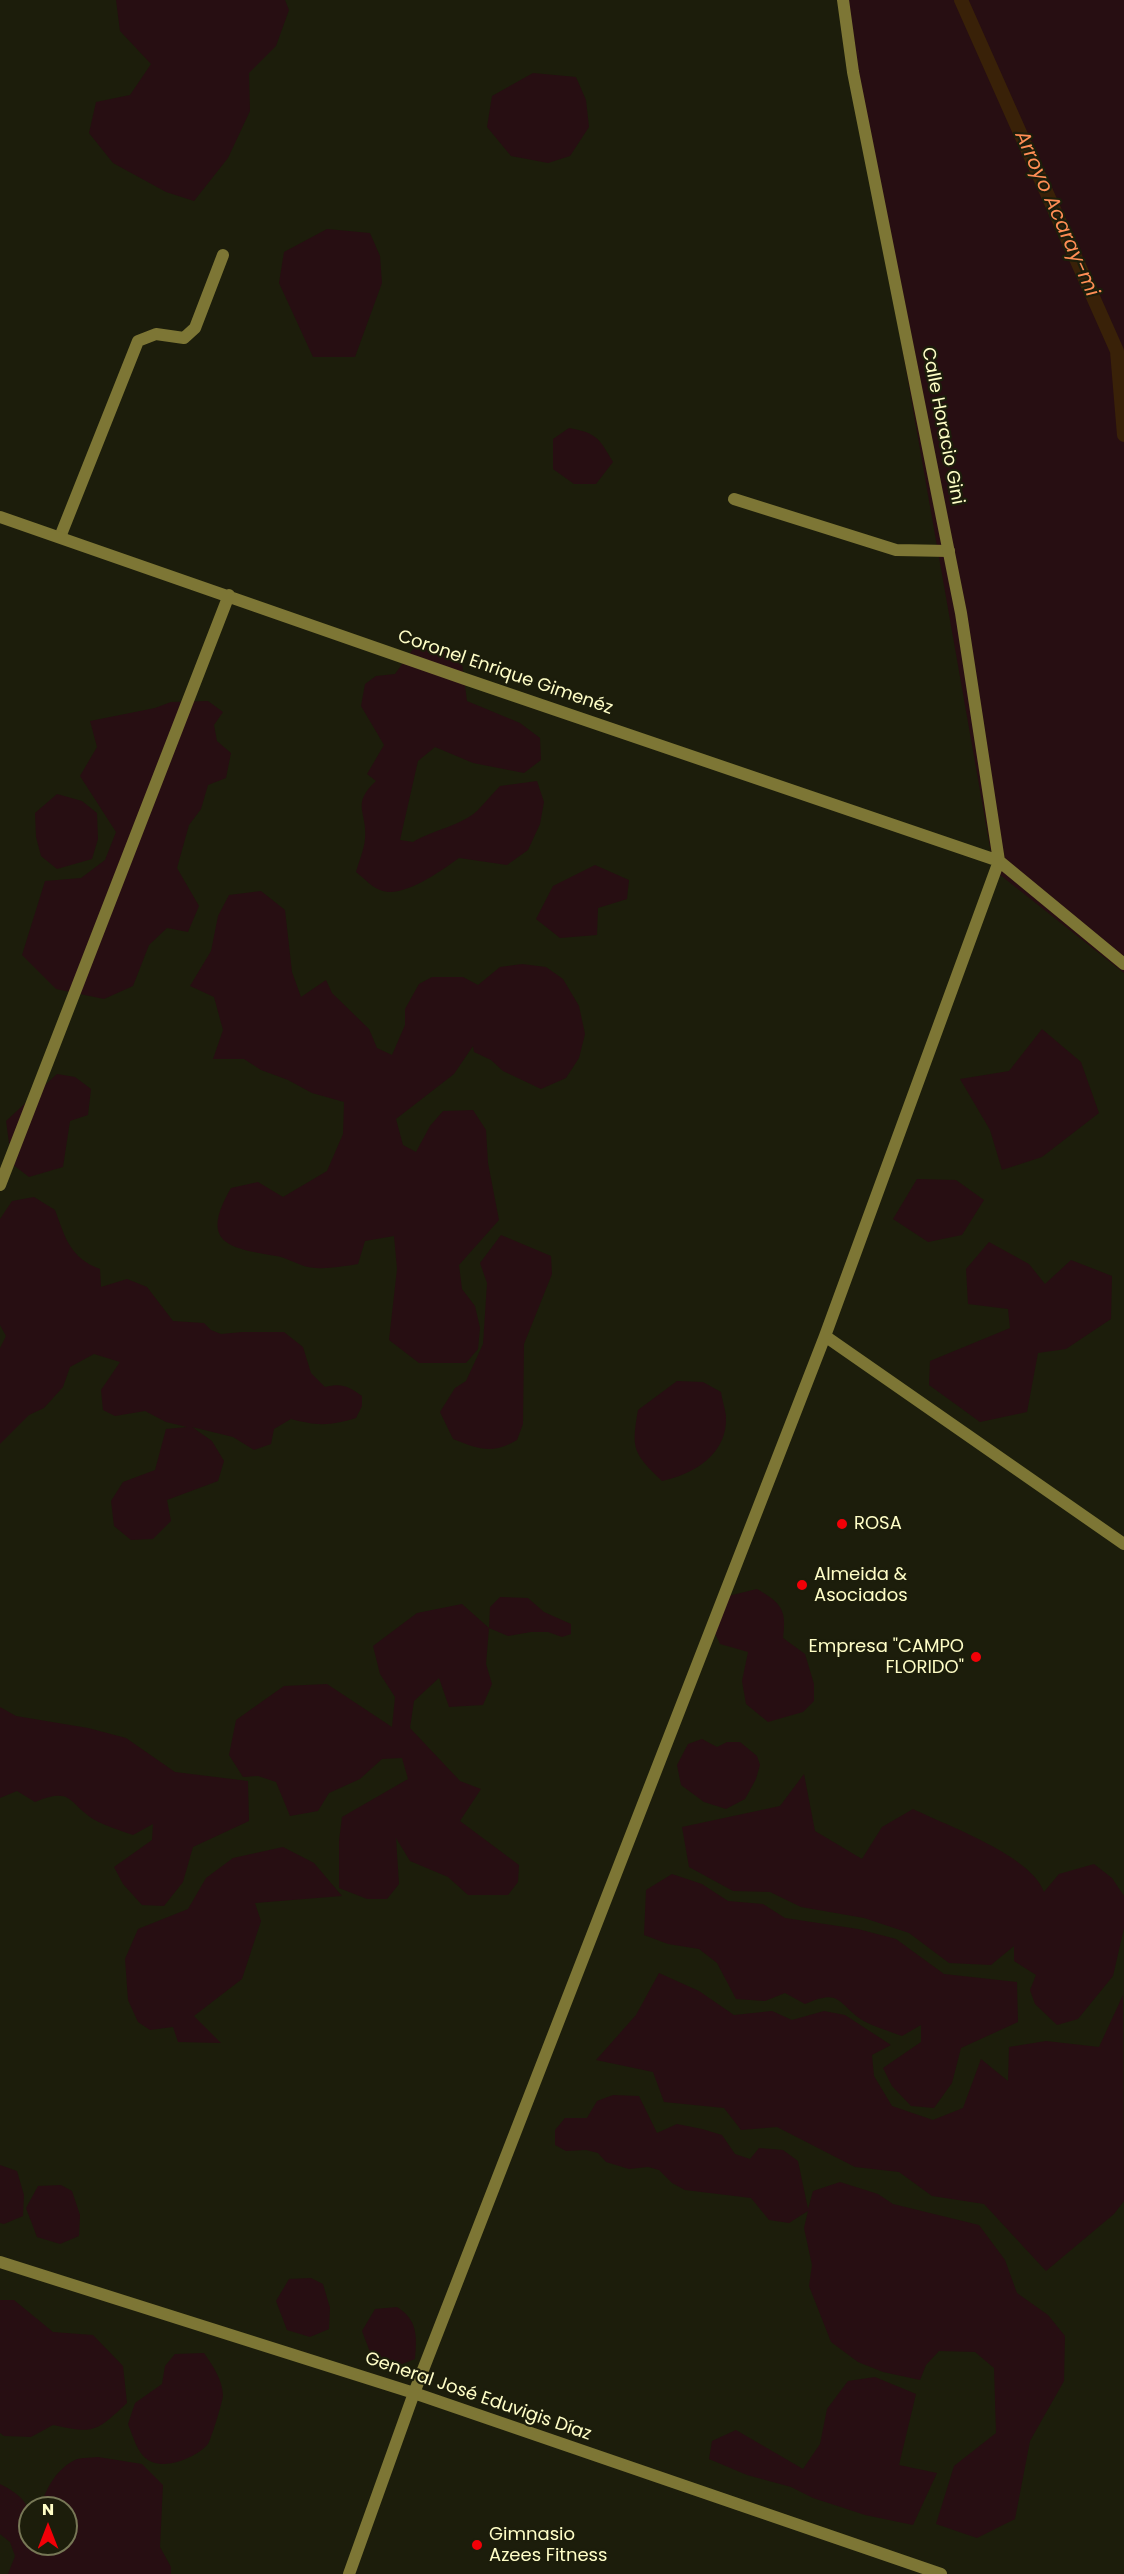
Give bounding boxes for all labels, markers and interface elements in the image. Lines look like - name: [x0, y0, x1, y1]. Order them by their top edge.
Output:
- water label: Arroyo Acaray-mi: [1009, 127, 1103, 301]
- street label: Calle Horacio Gini: [916, 346, 968, 506]
- street label: Coronel Enrique Gimenéz: [395, 626, 615, 720]
- place label: ROSA: [854, 1513, 902, 1535]
- marker: ROSA: [835, 1517, 849, 1531]
- place label: Almeida & Asociados: [814, 1564, 908, 1606]
- marker: Almeida & Asociados: [795, 1578, 809, 1592]
- place label: Empresa "CAMPO FLORIDO": [808, 1636, 964, 1678]
- marker: Empresa "CAMPO FLORIDO": [969, 1650, 983, 1664]
- street label: General José Eduvigis Díaz: [362, 2348, 594, 2446]
- north arrow: [18, 2496, 78, 2556]
- text: N: [42, 2498, 54, 2521]
- place label: Gimnasio Azees Fitness: [489, 2524, 607, 2566]
- marker: Gimnasio Azees Fitness: [470, 2538, 484, 2552]

